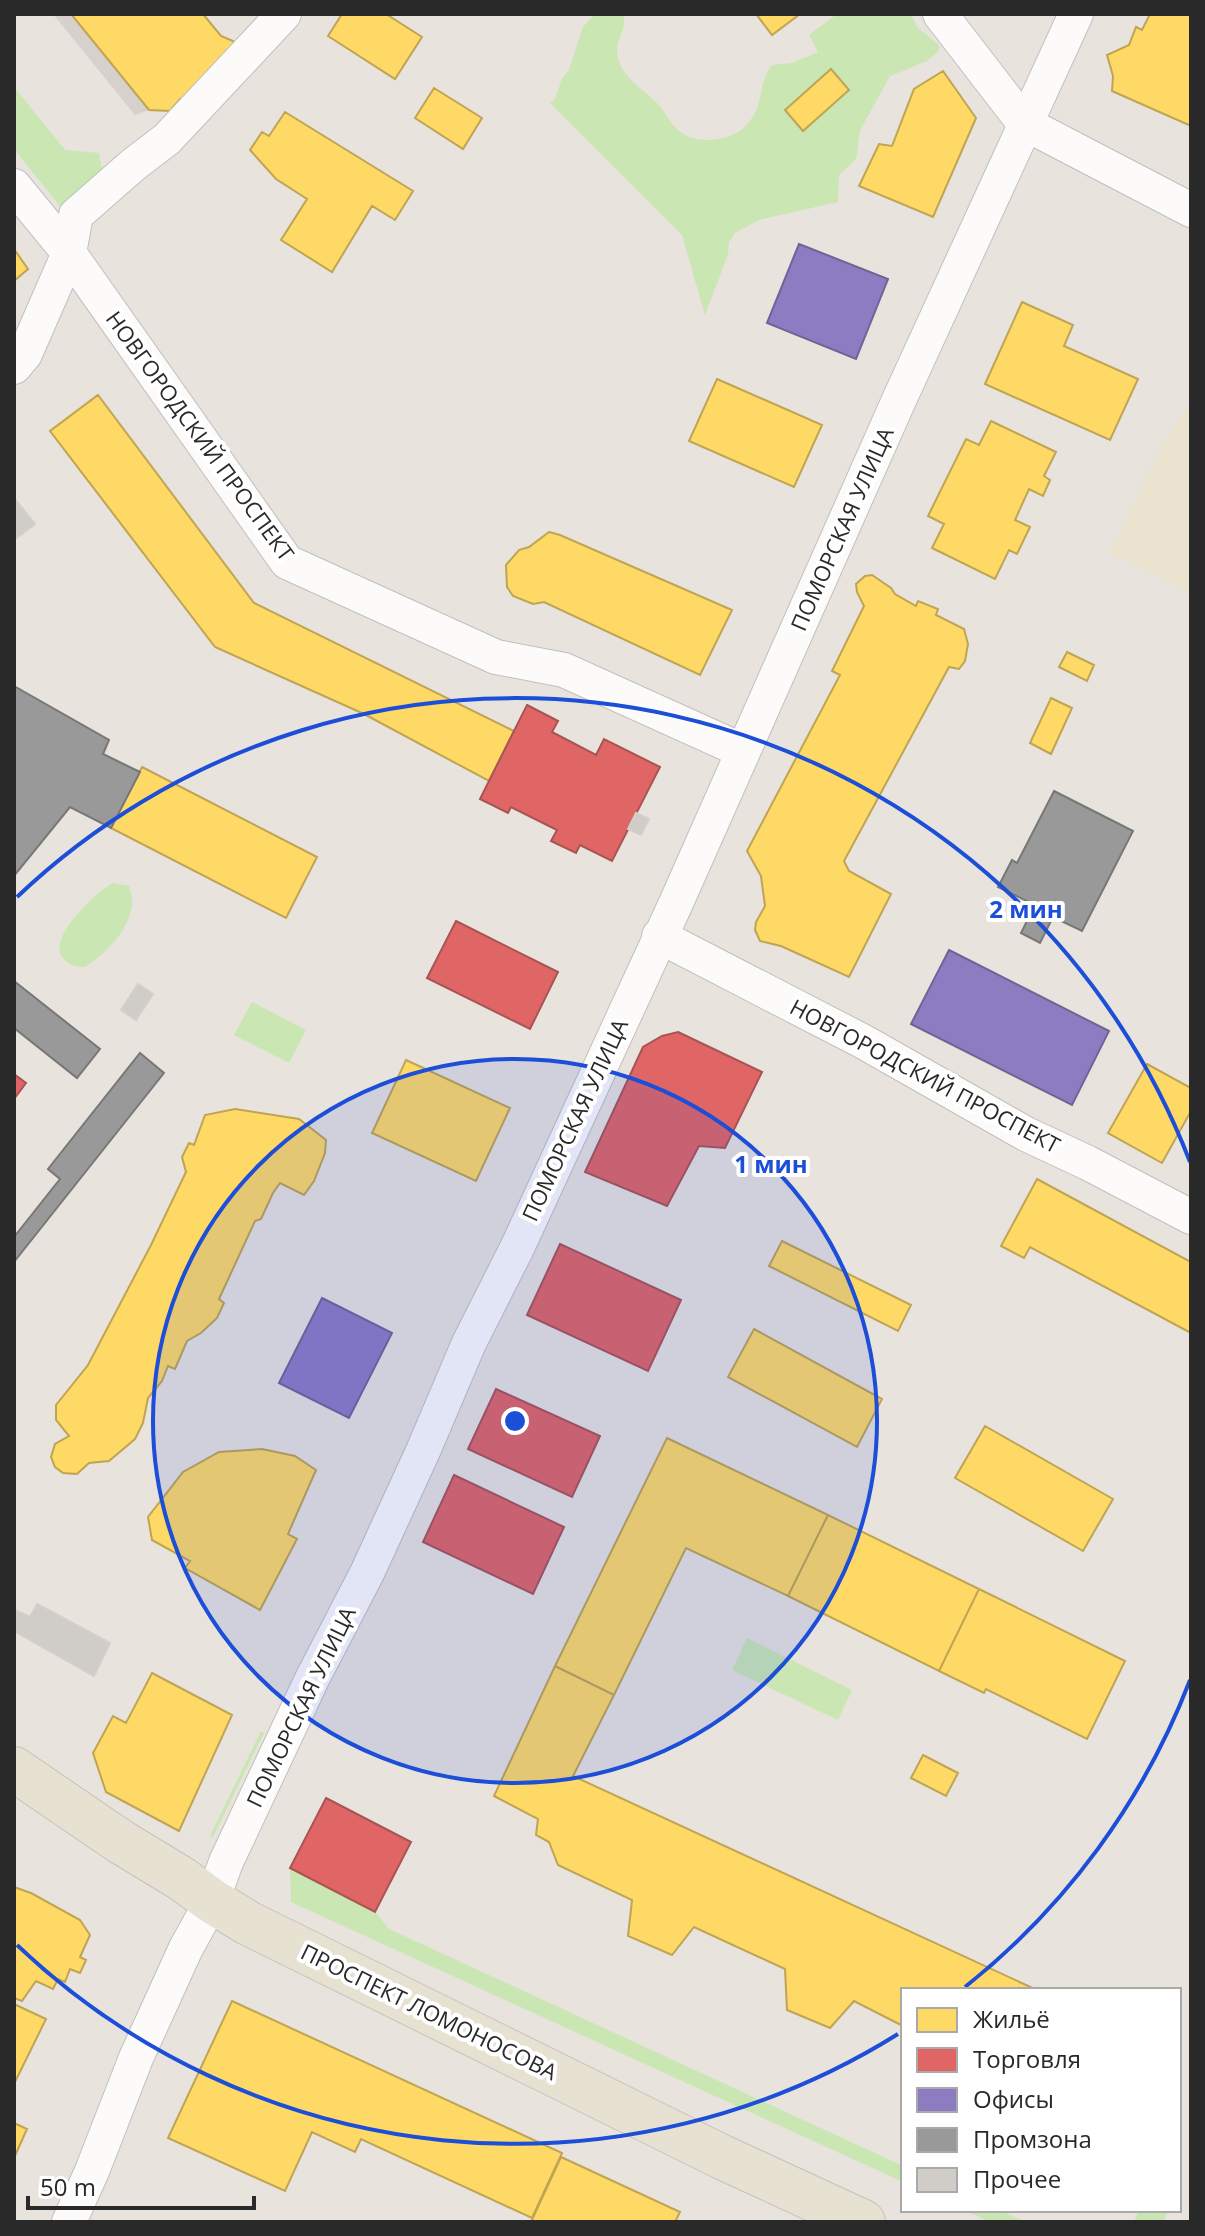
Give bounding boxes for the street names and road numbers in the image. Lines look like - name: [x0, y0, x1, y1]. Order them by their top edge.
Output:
- street label: НОВГОРОДСКИЙ ПРОСПЕКТ: [100, 304, 302, 566]
- street label: ПОМОРСКАЯ УЛИЦА: [783, 422, 900, 635]
- street label: НОВГОРОДСКИЙ ПРОСПЕКТ: [785, 991, 1066, 1159]
- street label: ПОМОРСКАЯ УЛИЦА: [514, 1013, 634, 1226]
- street label: ПОМОРСКАЯ УЛИЦА: [238, 1601, 362, 1812]
- street label: ПРОСПЕКТ ЛОМОНОСОВА: [296, 1936, 563, 2086]

